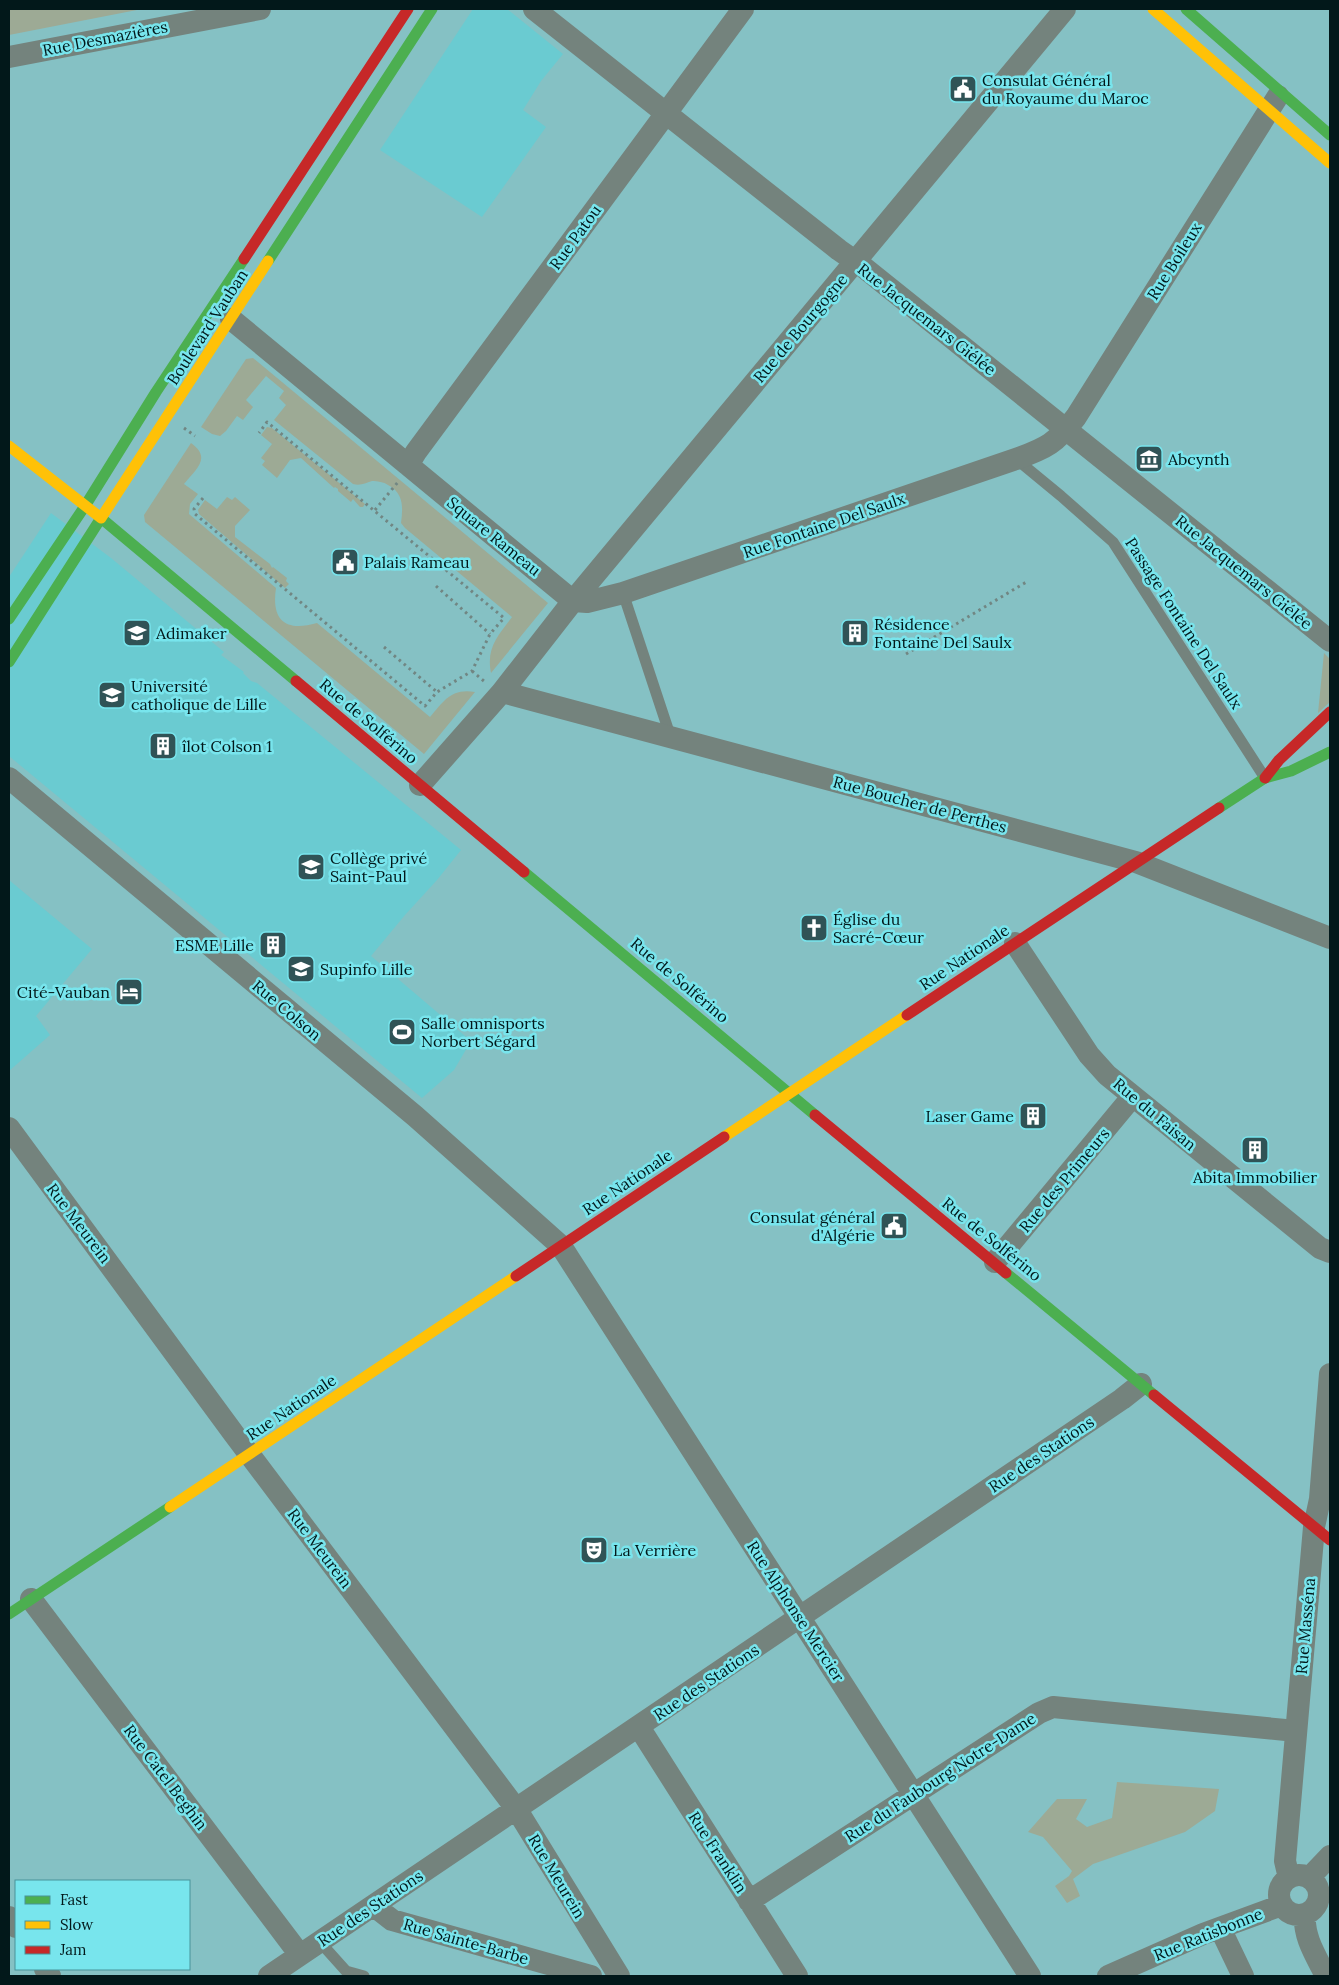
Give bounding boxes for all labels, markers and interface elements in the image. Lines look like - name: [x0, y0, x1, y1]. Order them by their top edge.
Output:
- street label: Rue Desmazières: [41, 16, 169, 60]
- place label: Consulat Général du Royaume du Maroc: [982, 70, 1149, 108]
- public building icon: Consulat Général du Royaume du Maroc: [948, 74, 978, 104]
- street label: Rue Patou: [545, 200, 605, 273]
- street label: Rue Boileux: [1142, 218, 1206, 303]
- street label: Rue Jacquemars Giélée: [854, 259, 1001, 380]
- street label: Boulevard Vauban: [162, 265, 252, 388]
- street label: Rue de Bourgogne: [749, 269, 852, 387]
- museum icon: Abcynth: [1134, 444, 1164, 474]
- place label: Abcynth: [1167, 449, 1230, 469]
- street label: Rue Fontaine Del Saulx: [740, 488, 908, 562]
- street label: Square Rameau: [443, 492, 545, 580]
- street label: Rue Jacquemars Giélée: [1171, 511, 1317, 634]
- street label: Passage Fontaine Del Saulx: [1121, 534, 1247, 713]
- public building icon: Palais Rameau: [330, 547, 360, 577]
- place label: Palais Rameau: [364, 552, 470, 572]
- place label: Résidence Fontaine Del Saulx: [874, 614, 1012, 652]
- school or university icon: Adimaker: [122, 618, 152, 648]
- building icon: Résidence Fontaine Del Saulx: [840, 618, 870, 648]
- place label: Adimaker: [155, 623, 227, 643]
- street label: Rue de Solférino: [316, 674, 422, 768]
- place label: Université catholique de Lille: [131, 676, 267, 714]
- school or university icon: Université catholique de Lille: [97, 680, 127, 710]
- building icon: îlot Colson 1: [148, 731, 178, 761]
- place label: îlot Colson 1: [182, 736, 272, 756]
- street label: Rue Boucher de Perthes: [831, 771, 1009, 837]
- place label: Collège privé Saint-Paul: [330, 848, 428, 886]
- school or university icon: Collège privé Saint-Paul: [296, 852, 326, 882]
- place label: Église du Sacré-Cœur: [833, 909, 924, 947]
- church icon: Église du Sacré-Cœur: [799, 913, 829, 943]
- street label: Rue Nationale: [915, 920, 1013, 994]
- building icon: ESME Lille: [258, 930, 288, 960]
- street label: Rue de Solférino: [627, 933, 733, 1027]
- place label: ESME Lille: [175, 935, 254, 955]
- school or university icon: Supinfo Lille: [286, 954, 316, 984]
- place label: Supinfo Lille: [320, 959, 413, 979]
- street label: Rue Colson: [248, 975, 326, 1045]
- hotel icon: Cité-Vauban: [114, 977, 144, 1007]
- place label: Cité-Vauban: [17, 982, 110, 1002]
- place label: Salle omnisports Norbert Ségard: [421, 1013, 545, 1051]
- sports icon: Salle omnisports Norbert Ségard: [387, 1017, 417, 1047]
- street label: Rue du Faisan: [1109, 1074, 1201, 1155]
- building icon: Laser Game: [1018, 1101, 1048, 1131]
- place label: Laser Game: [926, 1106, 1014, 1126]
- street label: Rue des Primeurs: [1014, 1124, 1114, 1236]
- building icon: Abita Immobilier: [1240, 1135, 1270, 1165]
- street label: Rue Nationale: [578, 1145, 676, 1219]
- place label: Abita Immobilier: [1192, 1167, 1317, 1187]
- street label: Rue Meurein: [42, 1179, 116, 1267]
- street label: Rue de Solférino: [938, 1193, 1046, 1285]
- place label: Consulat général d'Algérie: [750, 1207, 875, 1245]
- public building icon: Consulat général d'Algérie: [879, 1211, 909, 1241]
- street label: Rue Nationale: [242, 1370, 340, 1444]
- street label: Rue des Stations: [984, 1411, 1098, 1497]
- street label: Rue Meurein: [283, 1504, 357, 1592]
- theatre icon: La Verrière: [579, 1535, 609, 1565]
- street label: Rue Alphonse Mercier: [743, 1537, 849, 1685]
- place label: La Verrière: [613, 1540, 696, 1560]
- street label: Rue Masséna: [1291, 1577, 1319, 1675]
- street label: Rue des Stations: [649, 1639, 763, 1725]
- street label: Rue du Faubourg Notre-Dame: [841, 1708, 1039, 1846]
- street label: Rue Catel Beghin: [120, 1720, 212, 1834]
- street label: Rue Franklin: [684, 1808, 752, 1897]
- street label: Rue Meurein: [524, 1830, 590, 1922]
- street label: Rue des Stations: [313, 1865, 427, 1951]
- legend: [15, 1880, 190, 1970]
- text: Fast: [60, 1890, 88, 1909]
- street label: Rue Ratisbonne: [1151, 1903, 1266, 1965]
- street label: Rue Sainte-Barbe: [401, 1914, 531, 1969]
- text: Slow: [60, 1915, 93, 1934]
- text: Jam: [59, 1940, 87, 1959]

